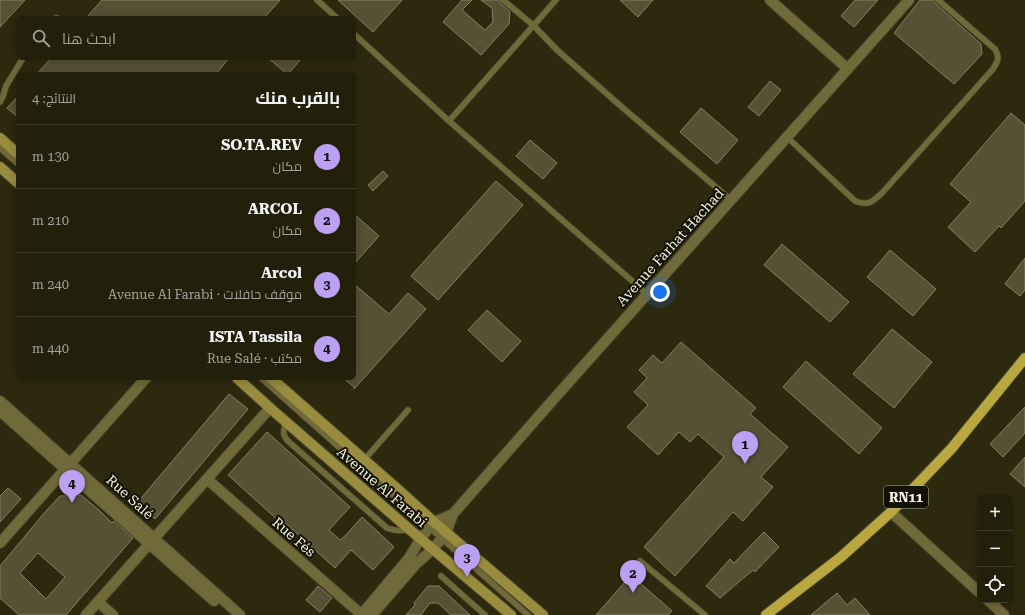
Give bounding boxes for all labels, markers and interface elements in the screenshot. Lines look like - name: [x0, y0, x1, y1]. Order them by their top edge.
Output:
- search box: [16, 16, 356, 60]
- icon: search: [30, 27, 52, 49]
- text: ابحث هنا: [62, 30, 116, 48]
- text: بالقرب منك: [256, 88, 340, 108]
- text: النتائج: 4: [32, 91, 76, 106]
- text: SO.TA.REV: [221, 136, 302, 154]
- text: 130 m: [32, 149, 69, 164]
- text: 1: [323, 149, 331, 164]
- text: مكان: [273, 159, 302, 174]
- street label: Avenue Farhat Hachad: [613, 185, 727, 309]
- text: ARCOL: [248, 200, 302, 218]
- text: 210 m: [32, 213, 69, 228]
- text: 2: [323, 213, 331, 228]
- text: مكان: [273, 223, 302, 238]
- text: Arcol: [261, 264, 302, 282]
- text: 240 m: [32, 277, 69, 292]
- text: 3: [323, 277, 331, 292]
- your location: [650, 282, 670, 302]
- text: موقف حافلات · Avenue Al Farabi: [108, 287, 302, 302]
- text: ISTA Tassila: [209, 328, 302, 346]
- text: 440 m: [32, 341, 69, 356]
- text: 4: [323, 341, 331, 356]
- text: مكتب · Rue Salé: [207, 351, 302, 366]
- pin: 1: [732, 431, 758, 464]
- street label: Avenue Al Farabi: [334, 444, 431, 531]
- pin: 4: [59, 470, 85, 503]
- street label: Rue Salé: [103, 472, 157, 522]
- road number: RN11: [884, 486, 928, 508]
- map controls: [977, 495, 1013, 603]
- button: +: [977, 495, 1013, 531]
- street label: Rue Fés: [269, 514, 319, 560]
- button: −: [977, 531, 1013, 567]
- pin: 3: [454, 544, 480, 577]
- pin: 2: [620, 560, 646, 593]
- button: locate: [977, 567, 1013, 603]

